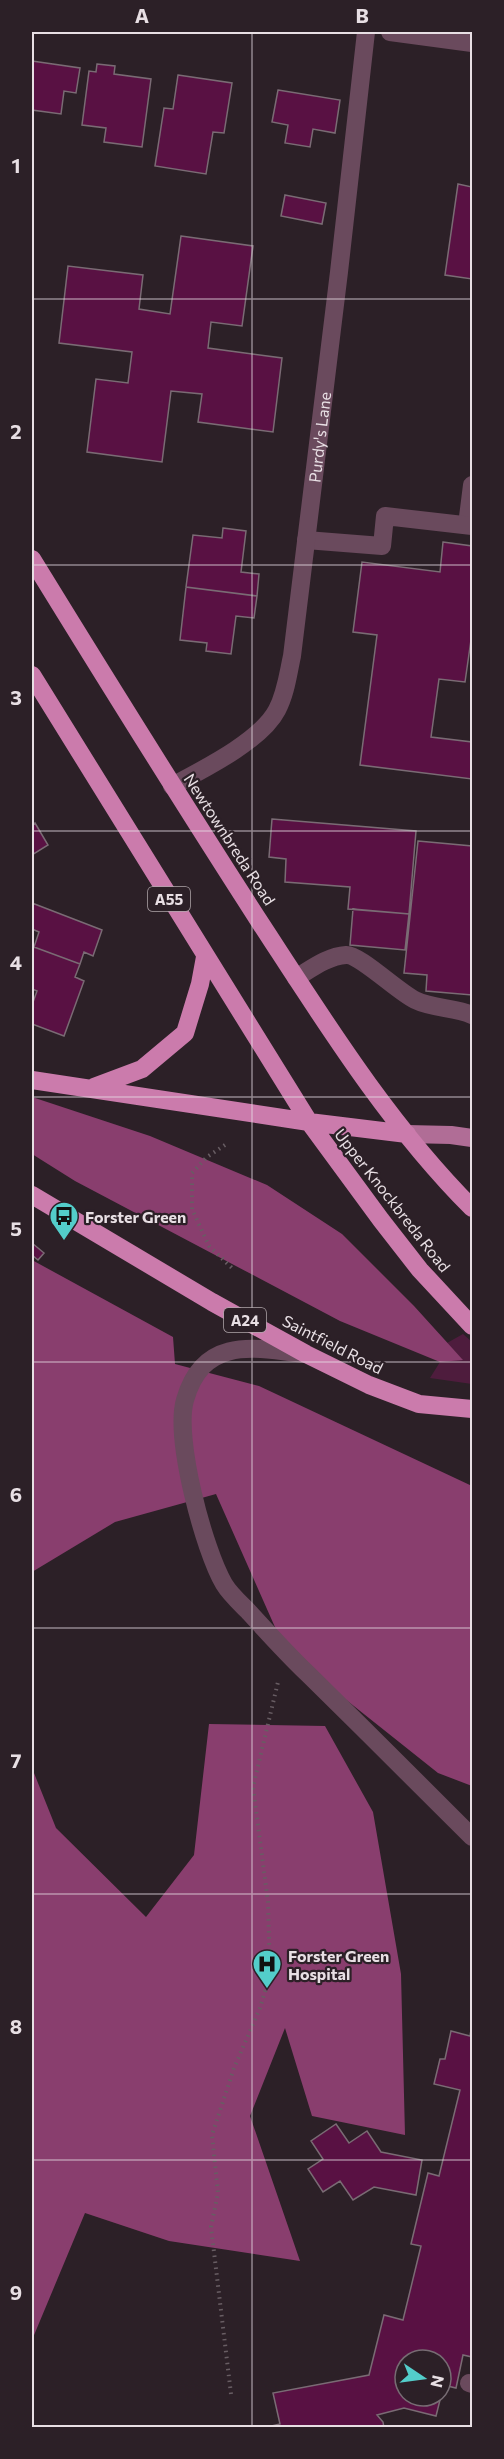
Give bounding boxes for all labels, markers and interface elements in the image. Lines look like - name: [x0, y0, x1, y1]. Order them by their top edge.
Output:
- text: A: [135, 3, 149, 27]
- text: B: [355, 3, 369, 27]
- text: 1: [11, 153, 21, 177]
- street label: Purdy's Lane: [304, 391, 334, 484]
- text: 2: [10, 419, 22, 443]
- text: 3: [10, 685, 22, 709]
- street label: Newtownbreda Road: [180, 770, 280, 908]
- road number: A55: [148, 887, 190, 911]
- text: 4: [10, 950, 22, 974]
- street label: Upper Knockbreda Road: [331, 1125, 455, 1275]
- bus stop icon: Forster Green: [48, 1200, 80, 1242]
- place label: Forster Green: [85, 1207, 186, 1226]
- text: 5: [10, 1216, 22, 1240]
- road number: A24: [224, 1308, 266, 1332]
- street label: Saintfield Road: [280, 1311, 386, 1377]
- text: 6: [10, 1482, 22, 1506]
- text: 7: [11, 1748, 22, 1772]
- place label: Forster Green Hospital: [288, 1946, 389, 1983]
- hospital icon: Forster Green Hospital: [251, 1948, 283, 1990]
- text: 8: [10, 2014, 22, 2038]
- text: 9: [10, 2280, 22, 2304]
- north arrow: [393, 2348, 453, 2408]
- text: N: [427, 2374, 449, 2389]

